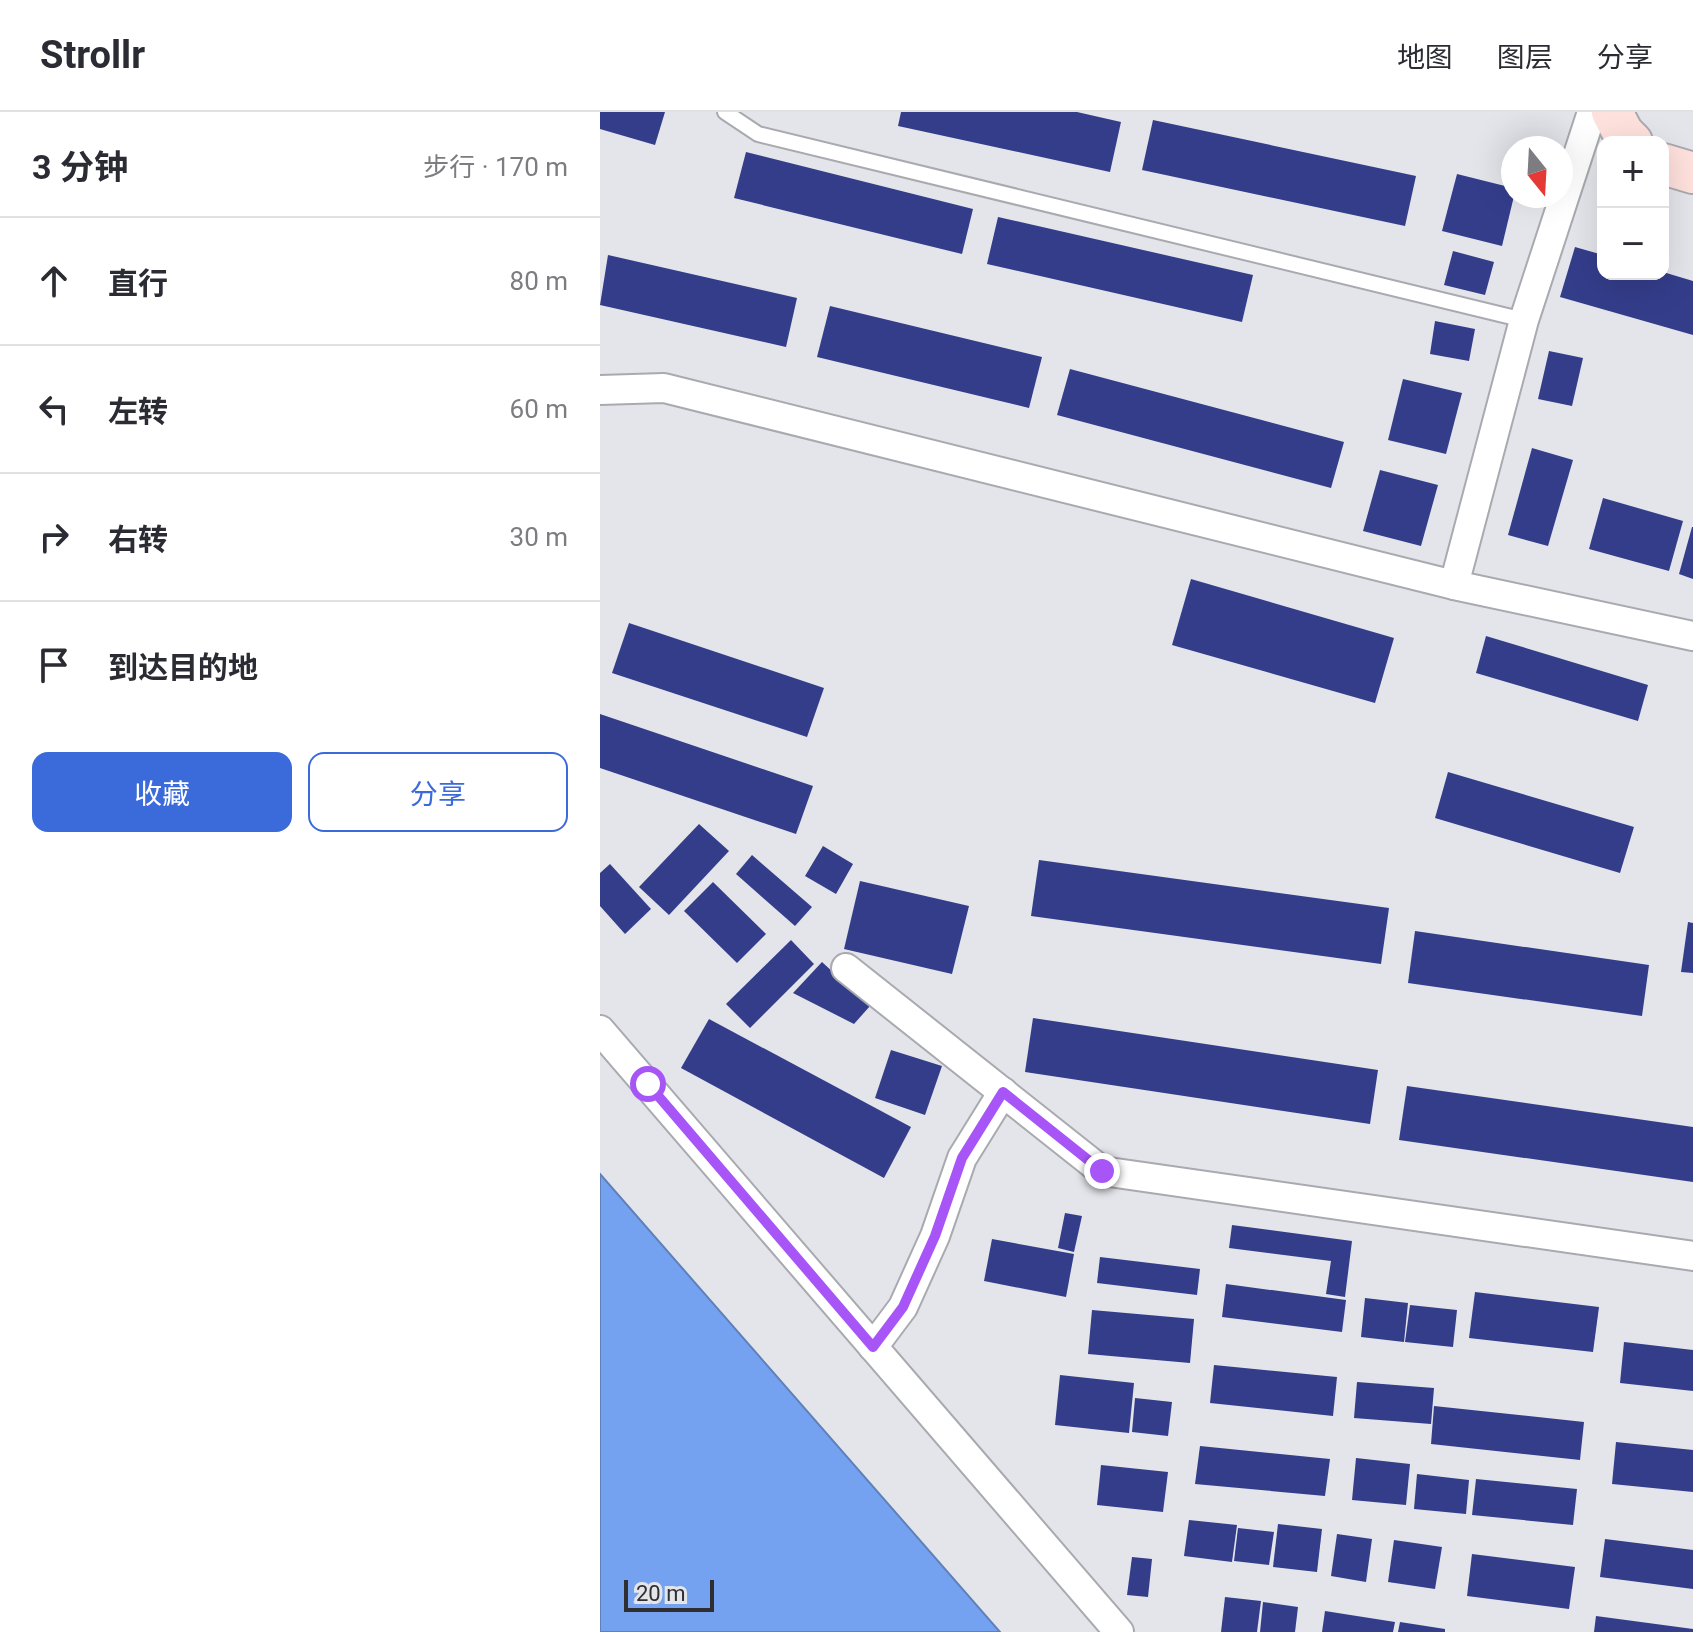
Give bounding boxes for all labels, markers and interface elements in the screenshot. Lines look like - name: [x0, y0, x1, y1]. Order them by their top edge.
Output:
- text: Strollr: [40, 33, 145, 77]
- text: 地图: [1397, 41, 1453, 74]
- text: 图层: [1497, 41, 1553, 74]
- text: 分享: [1597, 41, 1653, 74]
- north arrow: [1501, 136, 1573, 208]
- map controls: [1597, 136, 1669, 280]
- button: +: [1597, 136, 1669, 208]
- text: 3 分钟: [32, 147, 128, 187]
- text: 步行 · 170 m: [423, 152, 568, 182]
- button: −: [1597, 208, 1669, 280]
- icon: ahead: [32, 259, 76, 303]
- text: 直行: [108, 266, 168, 301]
- text: 80 m: [510, 266, 568, 296]
- icon: left: [32, 387, 76, 431]
- text: 左转: [108, 394, 168, 429]
- text: 60 m: [510, 394, 568, 424]
- icon: right: [32, 515, 76, 559]
- text: 右转: [108, 522, 168, 557]
- text: 30 m: [510, 522, 568, 552]
- icon: arrive: [32, 643, 76, 687]
- text: 到达目的地: [108, 650, 258, 685]
- button: 收藏: [32, 752, 292, 832]
- button: 分享: [308, 752, 568, 832]
- route start: [630, 1066, 666, 1102]
- route end: [1084, 1153, 1120, 1189]
- scale bar: [624, 1576, 714, 1612]
- text: 20 m: [636, 1581, 685, 1606]

